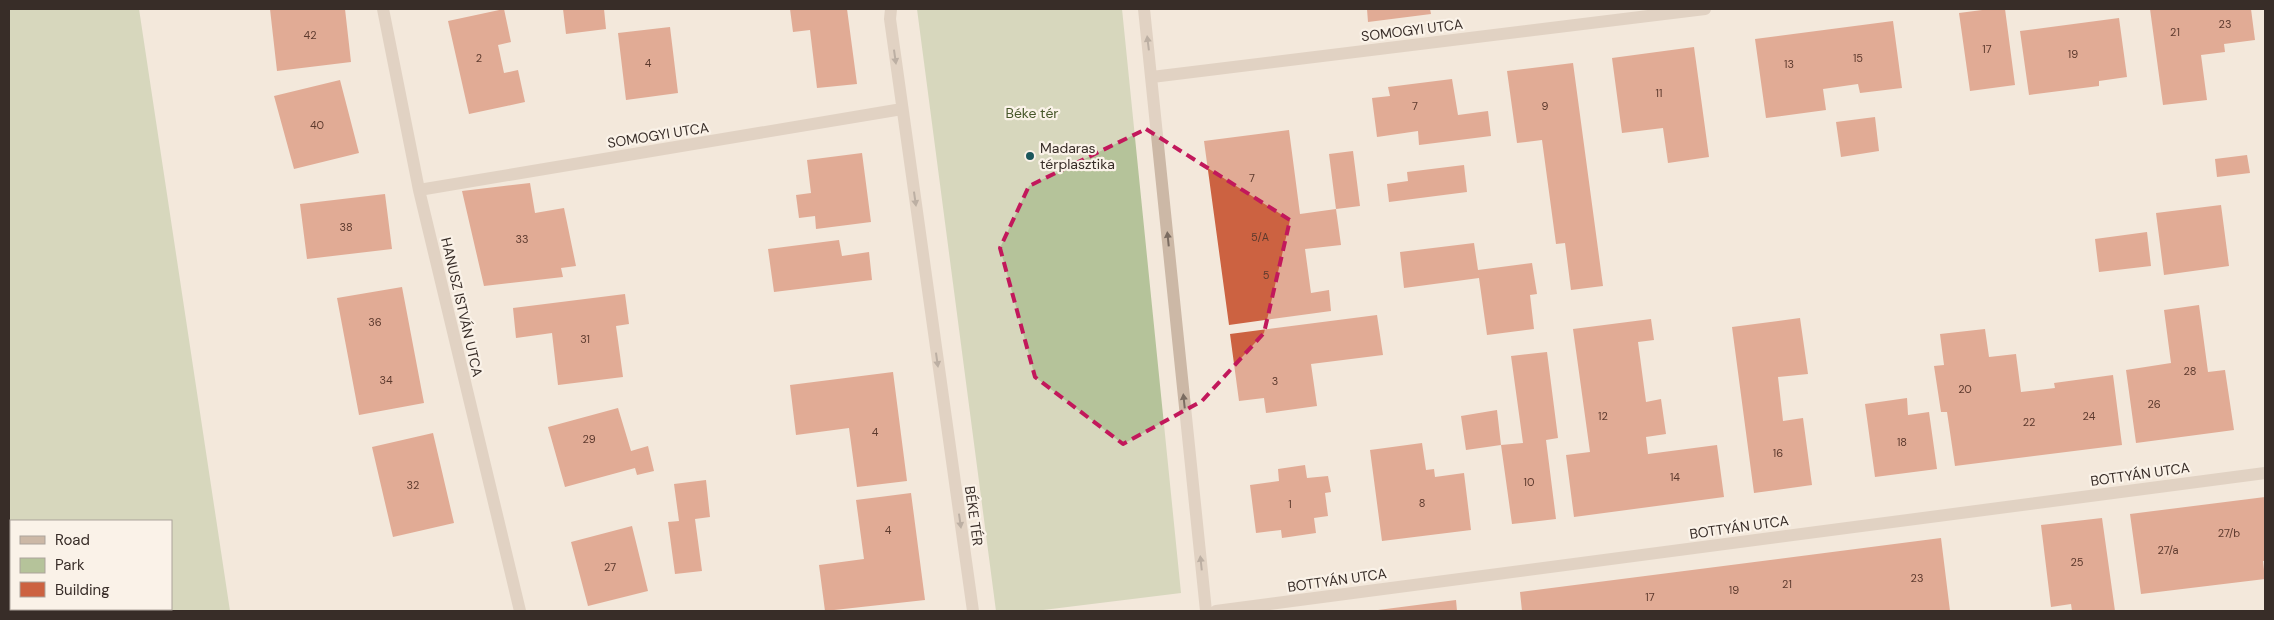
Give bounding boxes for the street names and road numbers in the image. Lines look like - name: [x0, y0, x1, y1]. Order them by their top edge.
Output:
- street label: SOMOGYI UTCA: [1360, 15, 1464, 45]
- street label: SOMOGYI UTCA: [606, 118, 710, 152]
- street label: HANUSZ ISTVÁN UTCA: [437, 236, 487, 378]
- street label: BOTTYÁN UTCA: [2089, 458, 2191, 490]
- street label: BÉKE TÉR: [961, 485, 987, 547]
- street label: BOTTYÁN UTCA: [1688, 511, 1790, 543]
- street label: BOTTYÁN UTCA: [1286, 564, 1388, 596]

